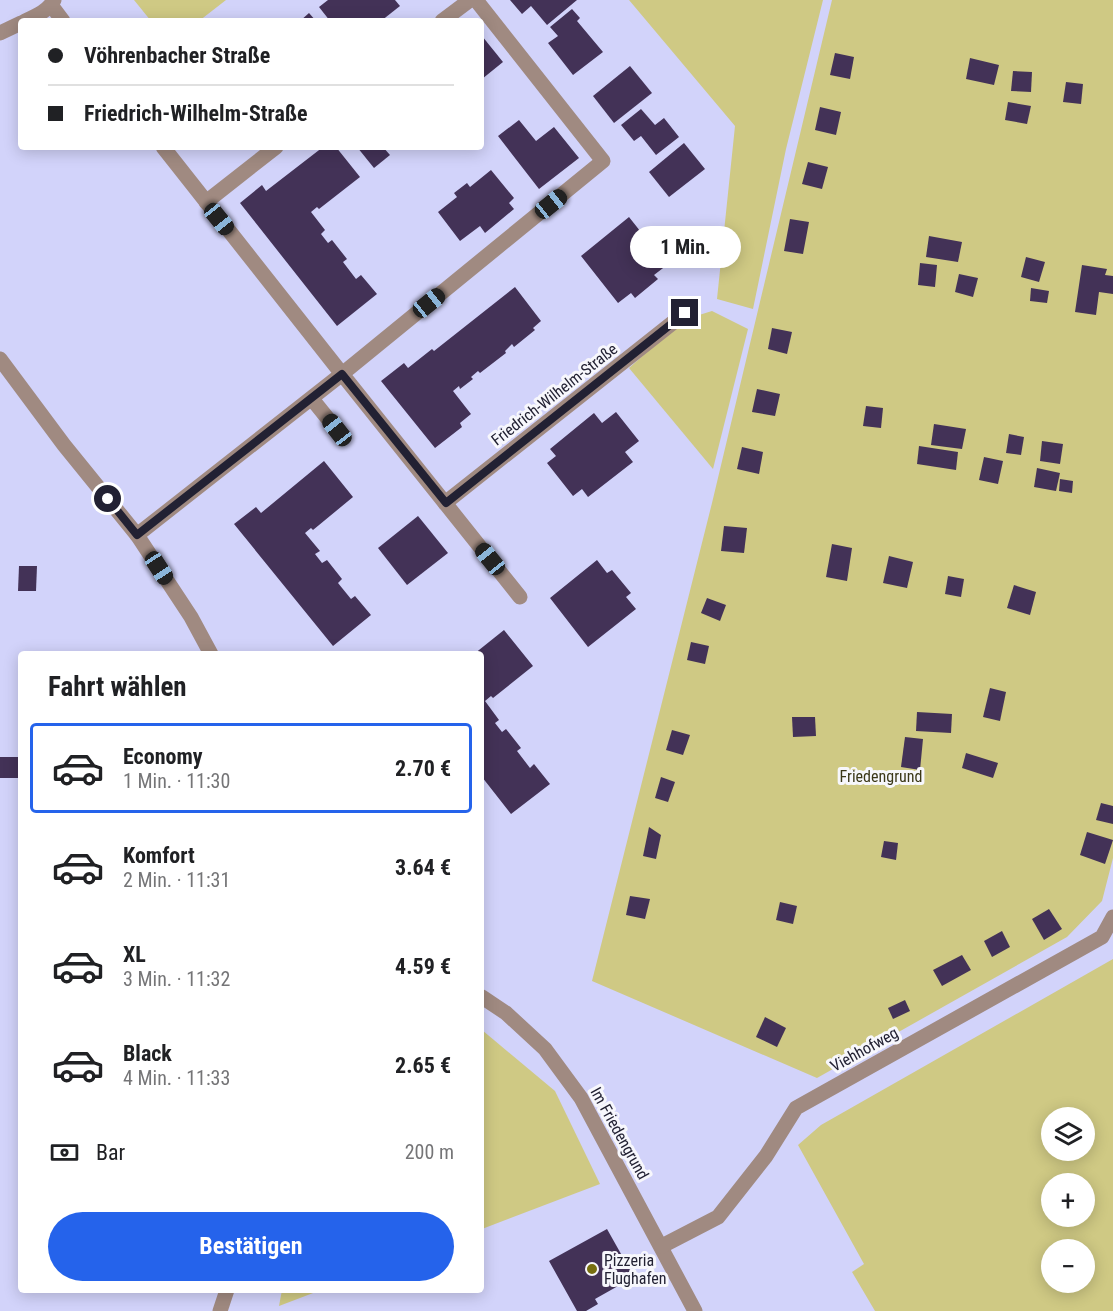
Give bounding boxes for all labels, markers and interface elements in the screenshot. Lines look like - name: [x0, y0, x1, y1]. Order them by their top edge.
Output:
- text: Vöhrenbacher Straße: [84, 43, 270, 68]
- text: Friedrich-Wilhelm-Straße: [84, 101, 308, 126]
- car: [531, 186, 571, 222]
- car: [201, 199, 237, 239]
- callout: 1 Min.: [630, 226, 740, 268]
- text: 1 Min.: [660, 235, 711, 259]
- car: [409, 285, 449, 321]
- route end: [671, 299, 698, 326]
- street label: Friedrich-Wilhelm-Straße: [488, 339, 621, 449]
- car: [319, 410, 355, 450]
- route start: [94, 485, 121, 512]
- car: [472, 539, 508, 579]
- car: [142, 548, 176, 588]
- text: Fahrt wählen: [48, 671, 187, 703]
- icon: car: [51, 741, 105, 795]
- text: Economy: [123, 744, 203, 769]
- text: 2.70 €: [395, 756, 451, 781]
- park label: Friedengrund: [840, 767, 922, 786]
- text: 1 Min. · 11:30: [123, 769, 230, 793]
- icon: car: [51, 840, 105, 894]
- text: Komfort: [123, 843, 195, 868]
- text: 3.64 €: [395, 855, 451, 880]
- text: 2 Min. · 11:31: [123, 868, 230, 892]
- icon: car: [51, 939, 105, 993]
- text: XL: [123, 942, 146, 967]
- text: 4.59 €: [395, 954, 451, 979]
- text: 3 Min. · 11:32: [123, 967, 230, 991]
- street label: Viehhofweg: [827, 1023, 901, 1076]
- icon: car: [51, 1038, 105, 1092]
- text: Black: [123, 1041, 172, 1066]
- text: 2.65 €: [395, 1053, 451, 1078]
- text: 4 Min. · 11:33: [123, 1066, 230, 1090]
- street label: Im Friedengrund: [586, 1084, 653, 1183]
- map controls: [1041, 1107, 1095, 1293]
- button: layers: [1041, 1107, 1095, 1161]
- icon: cash: [48, 1136, 81, 1169]
- text: Bar: [96, 1140, 125, 1165]
- text: 200 m: [405, 1140, 454, 1164]
- button: +: [1041, 1173, 1095, 1227]
- button: Bestätigen: [48, 1212, 454, 1281]
- button: −: [1041, 1239, 1095, 1293]
- place label: Pizzeria Flughafen: [604, 1251, 667, 1288]
- marker: Pizzeria Flughafen: [585, 1262, 599, 1276]

